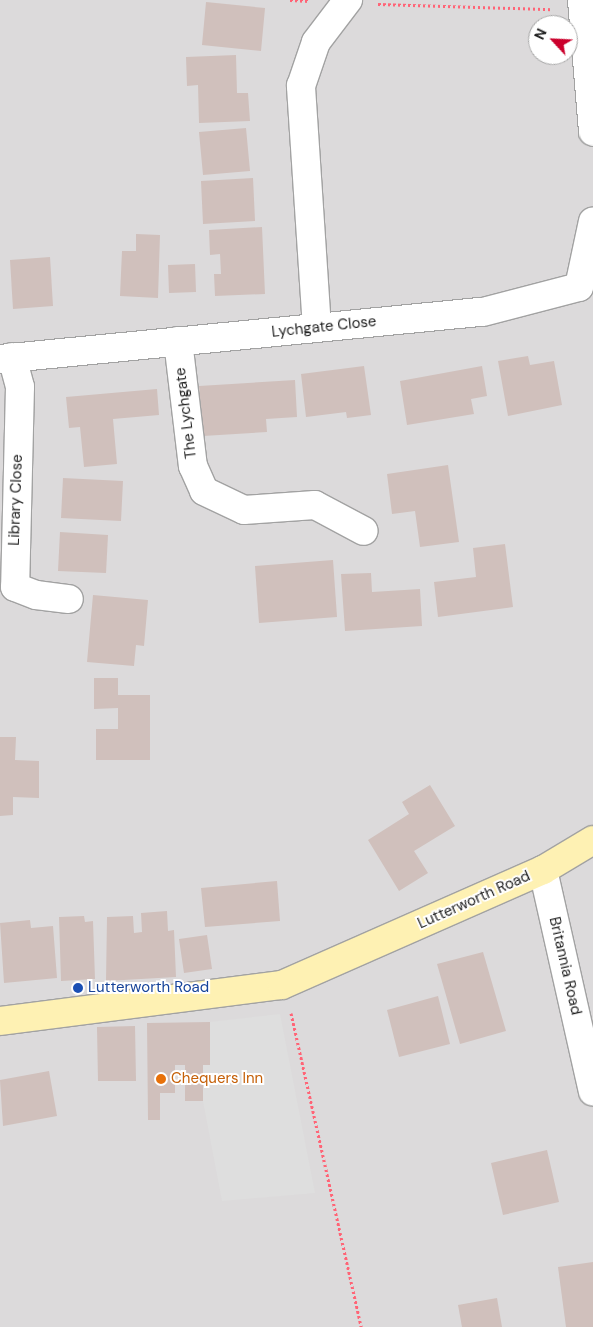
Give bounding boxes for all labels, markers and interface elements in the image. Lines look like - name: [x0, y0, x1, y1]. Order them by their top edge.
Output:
- north arrow: [528, 15, 578, 65]
- text: N: [530, 26, 551, 43]
- street label: Lychgate Close: [271, 313, 377, 341]
- street label: The Lychgate: [171, 366, 201, 460]
- street label: Library Close: [5, 454, 27, 546]
- street label: Lutterworth Road: [415, 867, 533, 933]
- street label: Britannia Road: [545, 915, 585, 1017]
- place label: Lutterworth Road: [88, 979, 209, 997]
- marker: Lutterworth Road: [72, 982, 84, 994]
- place label: Chequers Inn: [171, 1070, 263, 1088]
- marker: Chequers Inn: [155, 1073, 167, 1085]

